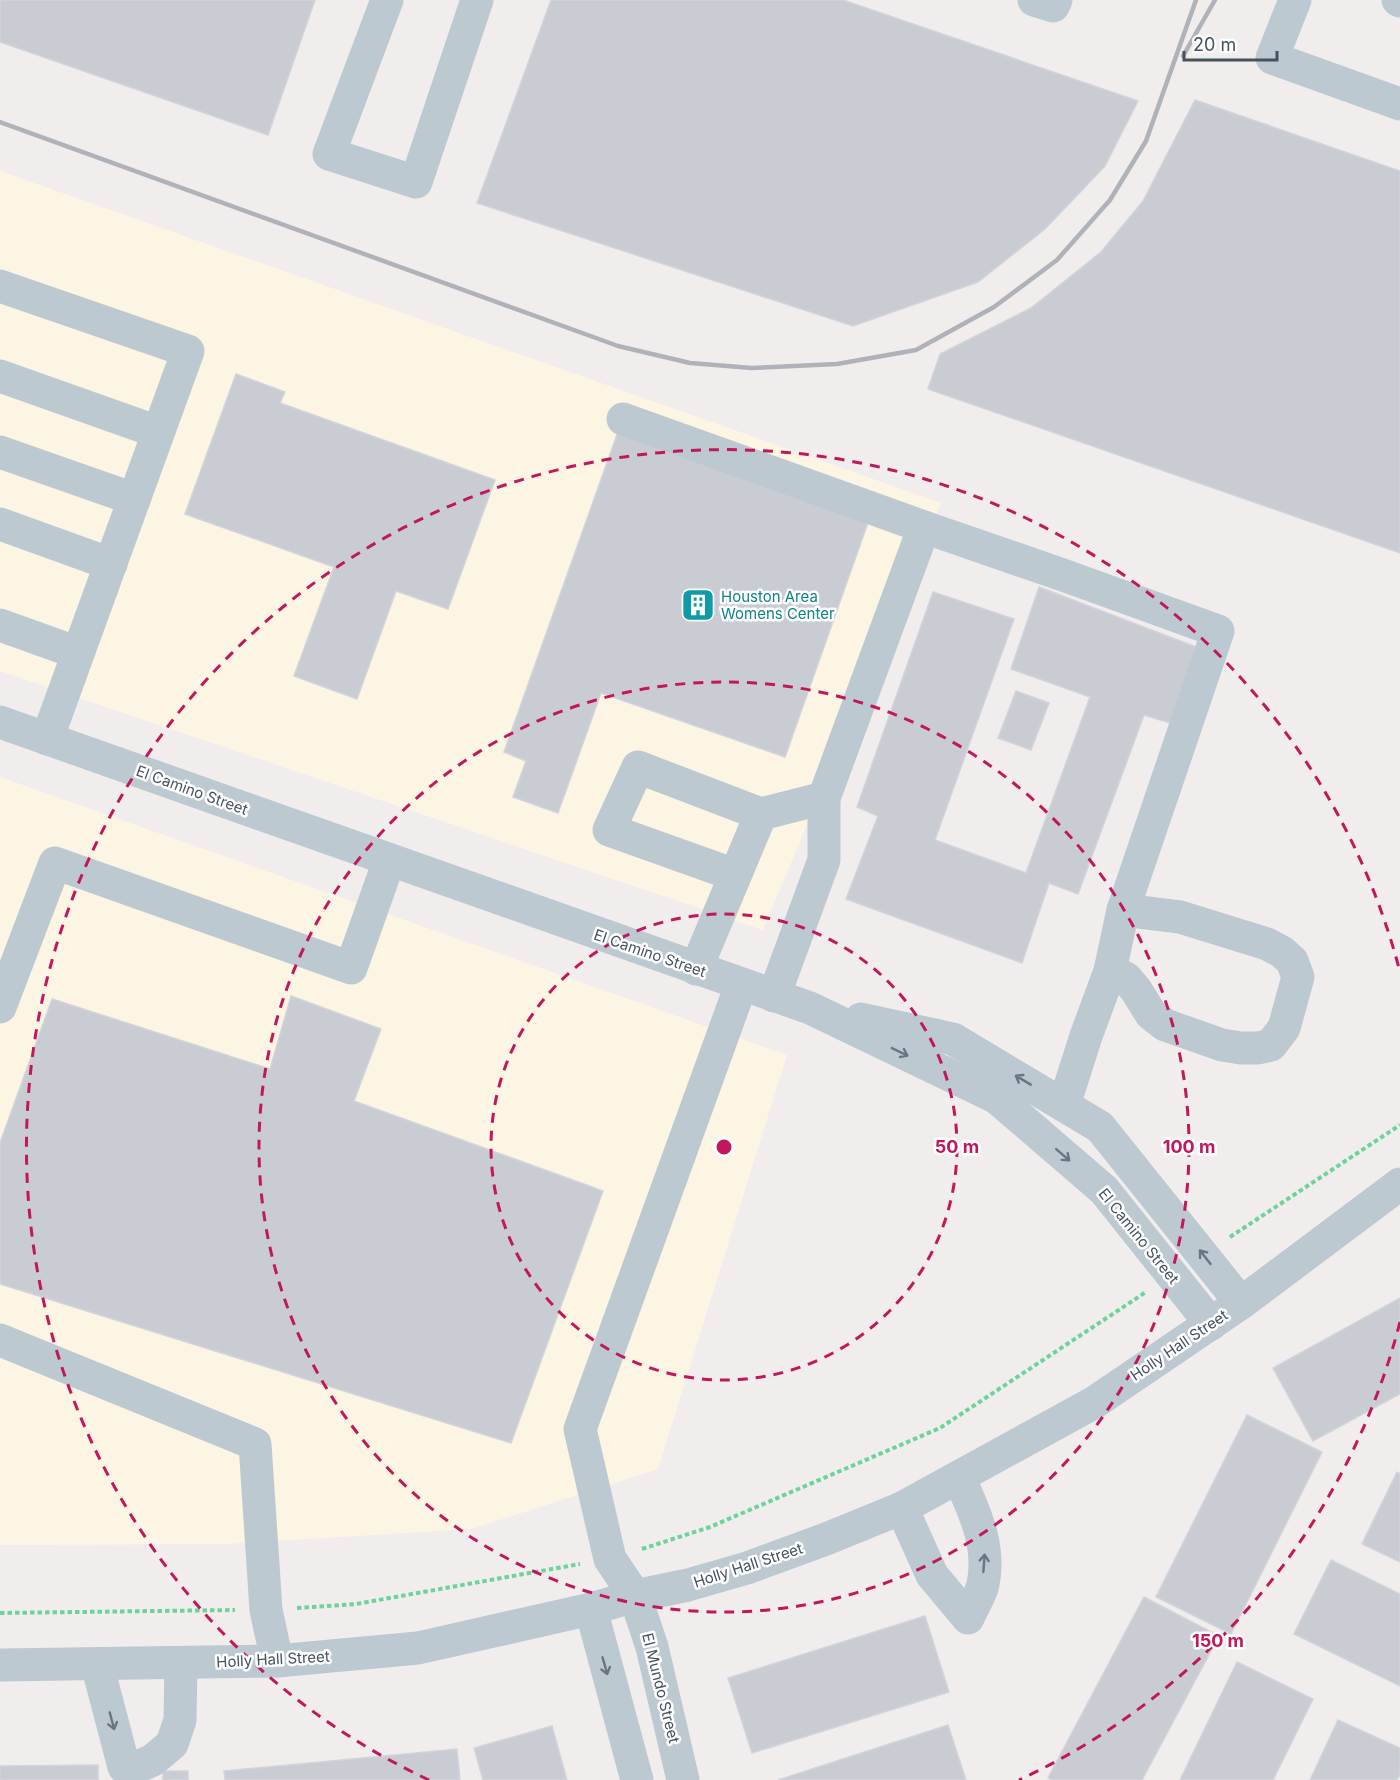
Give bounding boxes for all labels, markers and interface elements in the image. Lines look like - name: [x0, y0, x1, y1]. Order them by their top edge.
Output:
- scale bar: [1184, 24, 1277, 62]
- text: 20 m: [1193, 34, 1236, 55]
- building icon: Houston Area Womens Center: [680, 587, 716, 623]
- place label: Houston Area Womens Center: [721, 587, 835, 623]
- street label: El Camino Street: [134, 761, 251, 819]
- street label: El Camino Street: [591, 925, 709, 981]
- one-way arrow: [891, 1046, 909, 1058]
- one-way arrow: [1014, 1074, 1031, 1086]
- text: 50 m: [935, 1136, 979, 1157]
- text: 100 m: [1163, 1136, 1215, 1157]
- centre of rings: [714, 1137, 734, 1157]
- one-way arrow: [1055, 1148, 1070, 1162]
- street label: El Camino Street: [1095, 1184, 1183, 1288]
- one-way arrow: [1199, 1249, 1212, 1265]
- street label: Holly Hall Street: [1127, 1305, 1231, 1385]
- street label: Holly Hall Street: [691, 1538, 805, 1592]
- one-way arrow: [979, 1553, 990, 1573]
- text: 150 m: [1192, 1630, 1244, 1651]
- street label: El Mundo Street: [638, 1631, 684, 1745]
- street label: Holly Hall Street: [216, 1647, 330, 1671]
- one-way arrow: [600, 1656, 612, 1675]
- one-way arrow: [106, 1711, 118, 1730]

